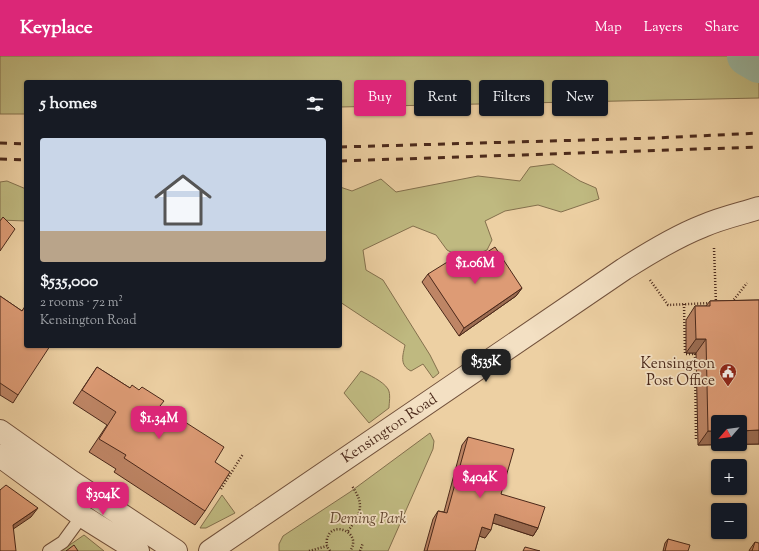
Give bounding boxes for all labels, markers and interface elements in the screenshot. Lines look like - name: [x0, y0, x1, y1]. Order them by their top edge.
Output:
- text: Keyplace: [20, 15, 93, 42]
- text: Map: [595, 18, 622, 38]
- text: Layers: [644, 18, 682, 38]
- text: Share: [704, 18, 739, 38]
- chip: Buy: [354, 80, 406, 116]
- chip: Rent: [414, 80, 471, 116]
- chip: Filters: [479, 80, 544, 116]
- chip: New: [552, 80, 608, 116]
- text: 5 homes: [40, 92, 97, 116]
- icon: filters: [304, 93, 326, 115]
- icon: home: [147, 164, 219, 236]
- pin: $1.06M: [442, 251, 508, 285]
- text: $1.06M: [455, 255, 495, 273]
- text: $535,000: [40, 270, 98, 294]
- text: 2 rooms · 72 m²: [40, 294, 123, 312]
- text: Kensington Road: [40, 312, 137, 330]
- pin: $535K: [458, 349, 514, 383]
- text: $535K: [471, 353, 501, 371]
- place label: Kensington Post Office: [641, 354, 715, 392]
- public building icon: Kensington Post Office: [718, 362, 738, 387]
- street label: Kensington Road: [338, 389, 442, 469]
- pin: $1.34M: [126, 406, 192, 440]
- text: $1.34M: [140, 410, 178, 428]
- north arrow: [711, 415, 747, 451]
- map controls: [711, 415, 747, 539]
- button: +: [711, 459, 747, 495]
- pin: $404K: [452, 465, 508, 499]
- text: $404K: [462, 469, 498, 487]
- pin: $304K: [75, 482, 131, 516]
- text: $304K: [86, 486, 120, 504]
- button: −: [711, 503, 747, 539]
- park label: Deming Park: [330, 509, 406, 530]

